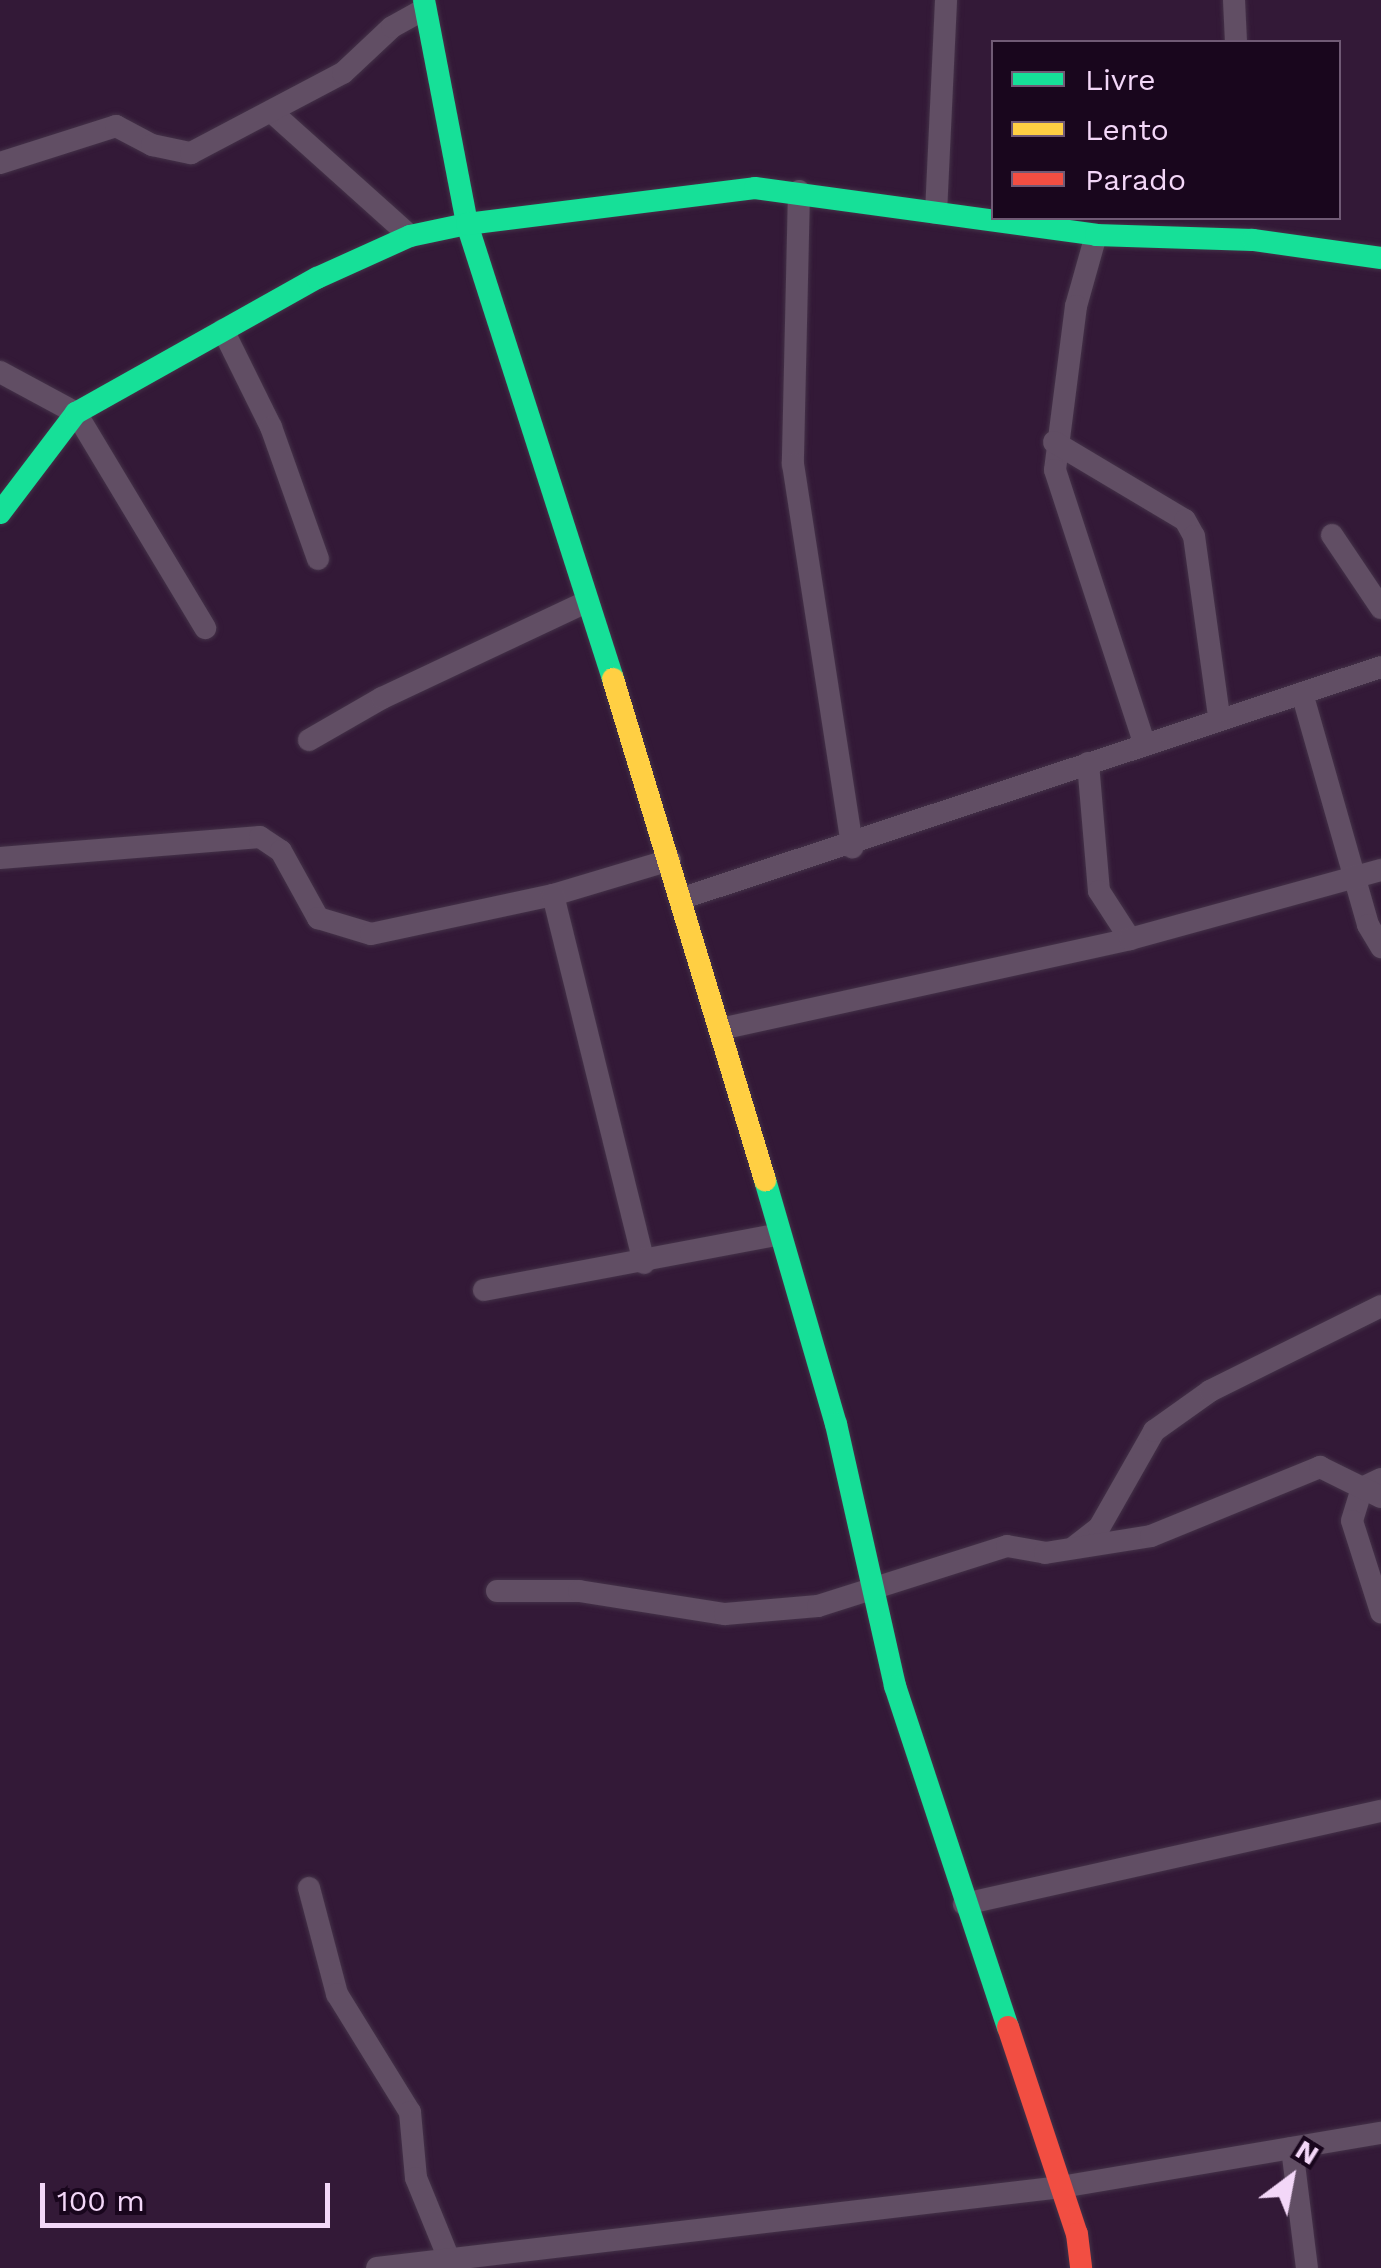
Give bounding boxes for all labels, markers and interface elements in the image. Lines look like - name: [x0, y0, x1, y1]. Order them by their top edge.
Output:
- legend: [991, 40, 1341, 220]
- text: Livre: [1085, 62, 1156, 97]
- text: Lento: [1085, 112, 1169, 147]
- text: Parado: [1085, 162, 1186, 197]
- north arrow: [1241, 2128, 1341, 2228]
- text: N: [1290, 2133, 1325, 2172]
- scale bar: [45, 2163, 335, 2225]
- text: 100 m: [57, 2183, 145, 2218]

